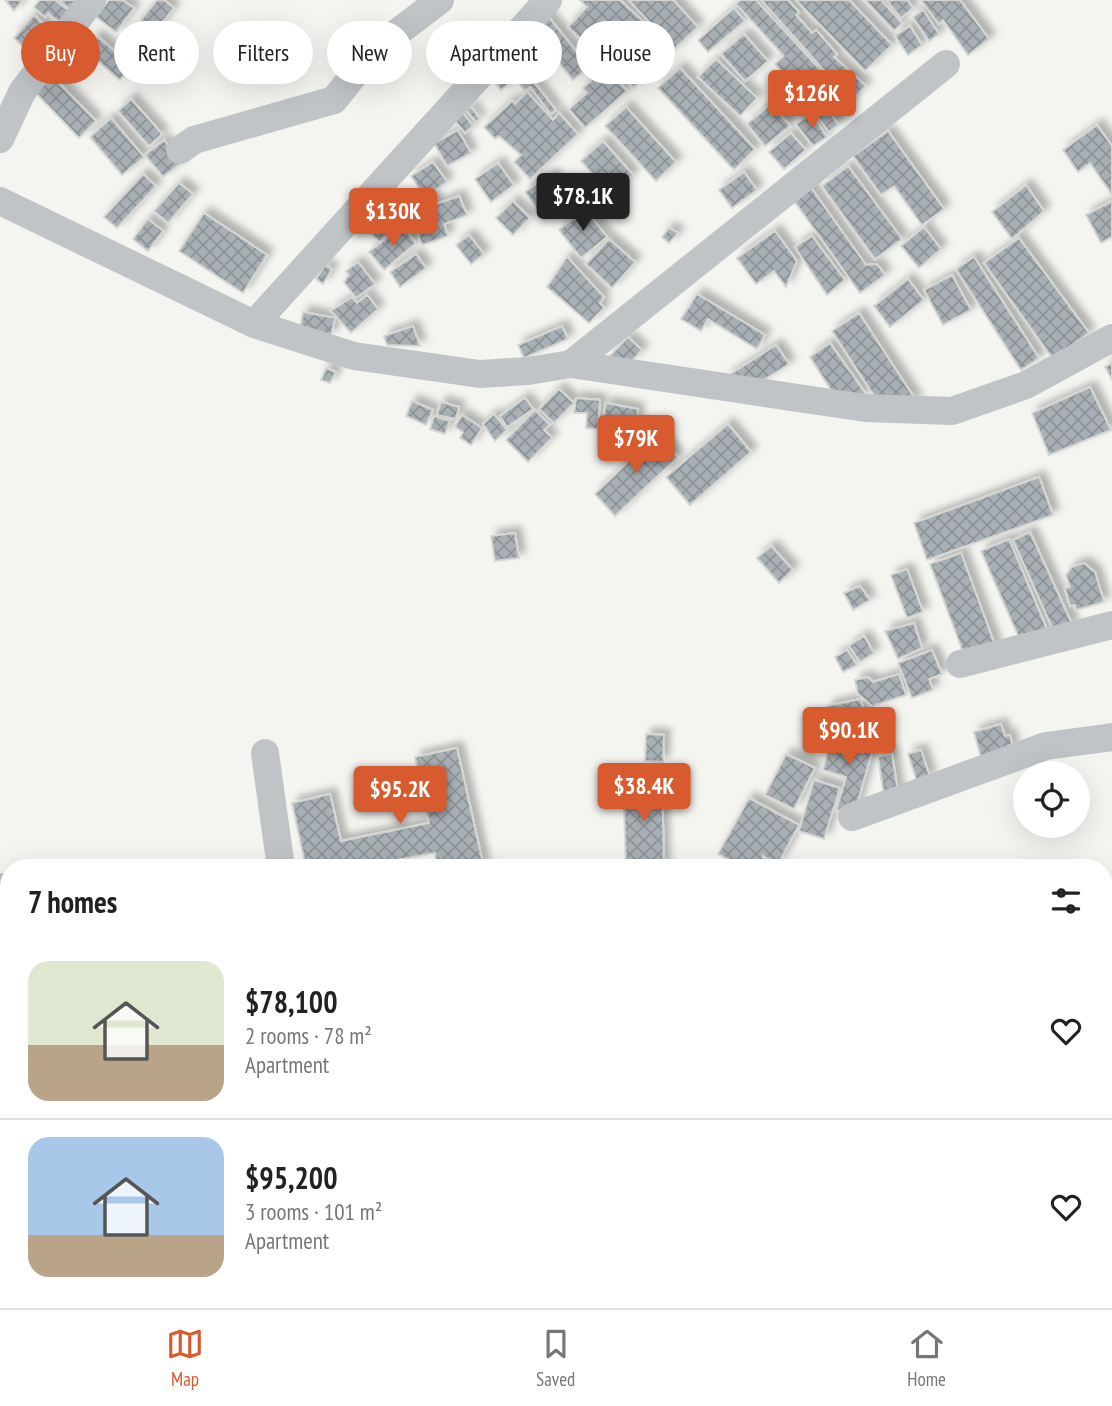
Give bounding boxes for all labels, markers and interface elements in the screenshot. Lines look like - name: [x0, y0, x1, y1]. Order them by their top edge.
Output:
- chip: Buy: [21, 21, 100, 84]
- chip: Rent: [114, 21, 199, 84]
- chip: Filters: [213, 21, 313, 84]
- chip: New: [327, 21, 412, 84]
- chip: Apartment: [426, 21, 562, 84]
- chip: House: [576, 21, 675, 84]
- pin: $126K: [763, 71, 861, 130]
- text: $126K: [784, 78, 840, 107]
- pin: $78.1K: [526, 174, 640, 233]
- text: $78.1K: [553, 181, 613, 210]
- pin: $130K: [344, 188, 442, 248]
- text: $130K: [365, 196, 421, 225]
- pin: $79K: [595, 416, 677, 475]
- text: $79K: [614, 423, 658, 452]
- pin: $90.1K: [792, 708, 906, 767]
- text: $90.1K: [819, 715, 879, 744]
- map controls: [1013, 761, 1090, 838]
- button: locate: [1013, 761, 1090, 838]
- pin: $38.4K: [587, 764, 701, 823]
- pin: $95.2K: [343, 766, 457, 826]
- text: $38.4K: [614, 771, 674, 800]
- text: $95.2K: [370, 774, 430, 803]
- text: 7 homes: [28, 882, 117, 921]
- icon: filters: [1047, 882, 1085, 920]
- text: $78,100: [245, 982, 338, 1021]
- icon: home: [84, 989, 168, 1073]
- icon: heart: [1047, 1012, 1085, 1050]
- text: 2 rooms · 78 m²: [245, 1021, 372, 1050]
- text: Apartment: [245, 1050, 329, 1079]
- text: $95,200: [245, 1158, 338, 1197]
- icon: home: [84, 1165, 168, 1249]
- icon: heart: [1047, 1188, 1085, 1226]
- text: 3 rooms · 101 m²: [245, 1197, 382, 1226]
- text: Apartment: [245, 1226, 329, 1255]
- tab: Map: [166, 1325, 204, 1391]
- tab: Saved: [536, 1325, 575, 1391]
- tab: Home: [907, 1325, 946, 1391]

